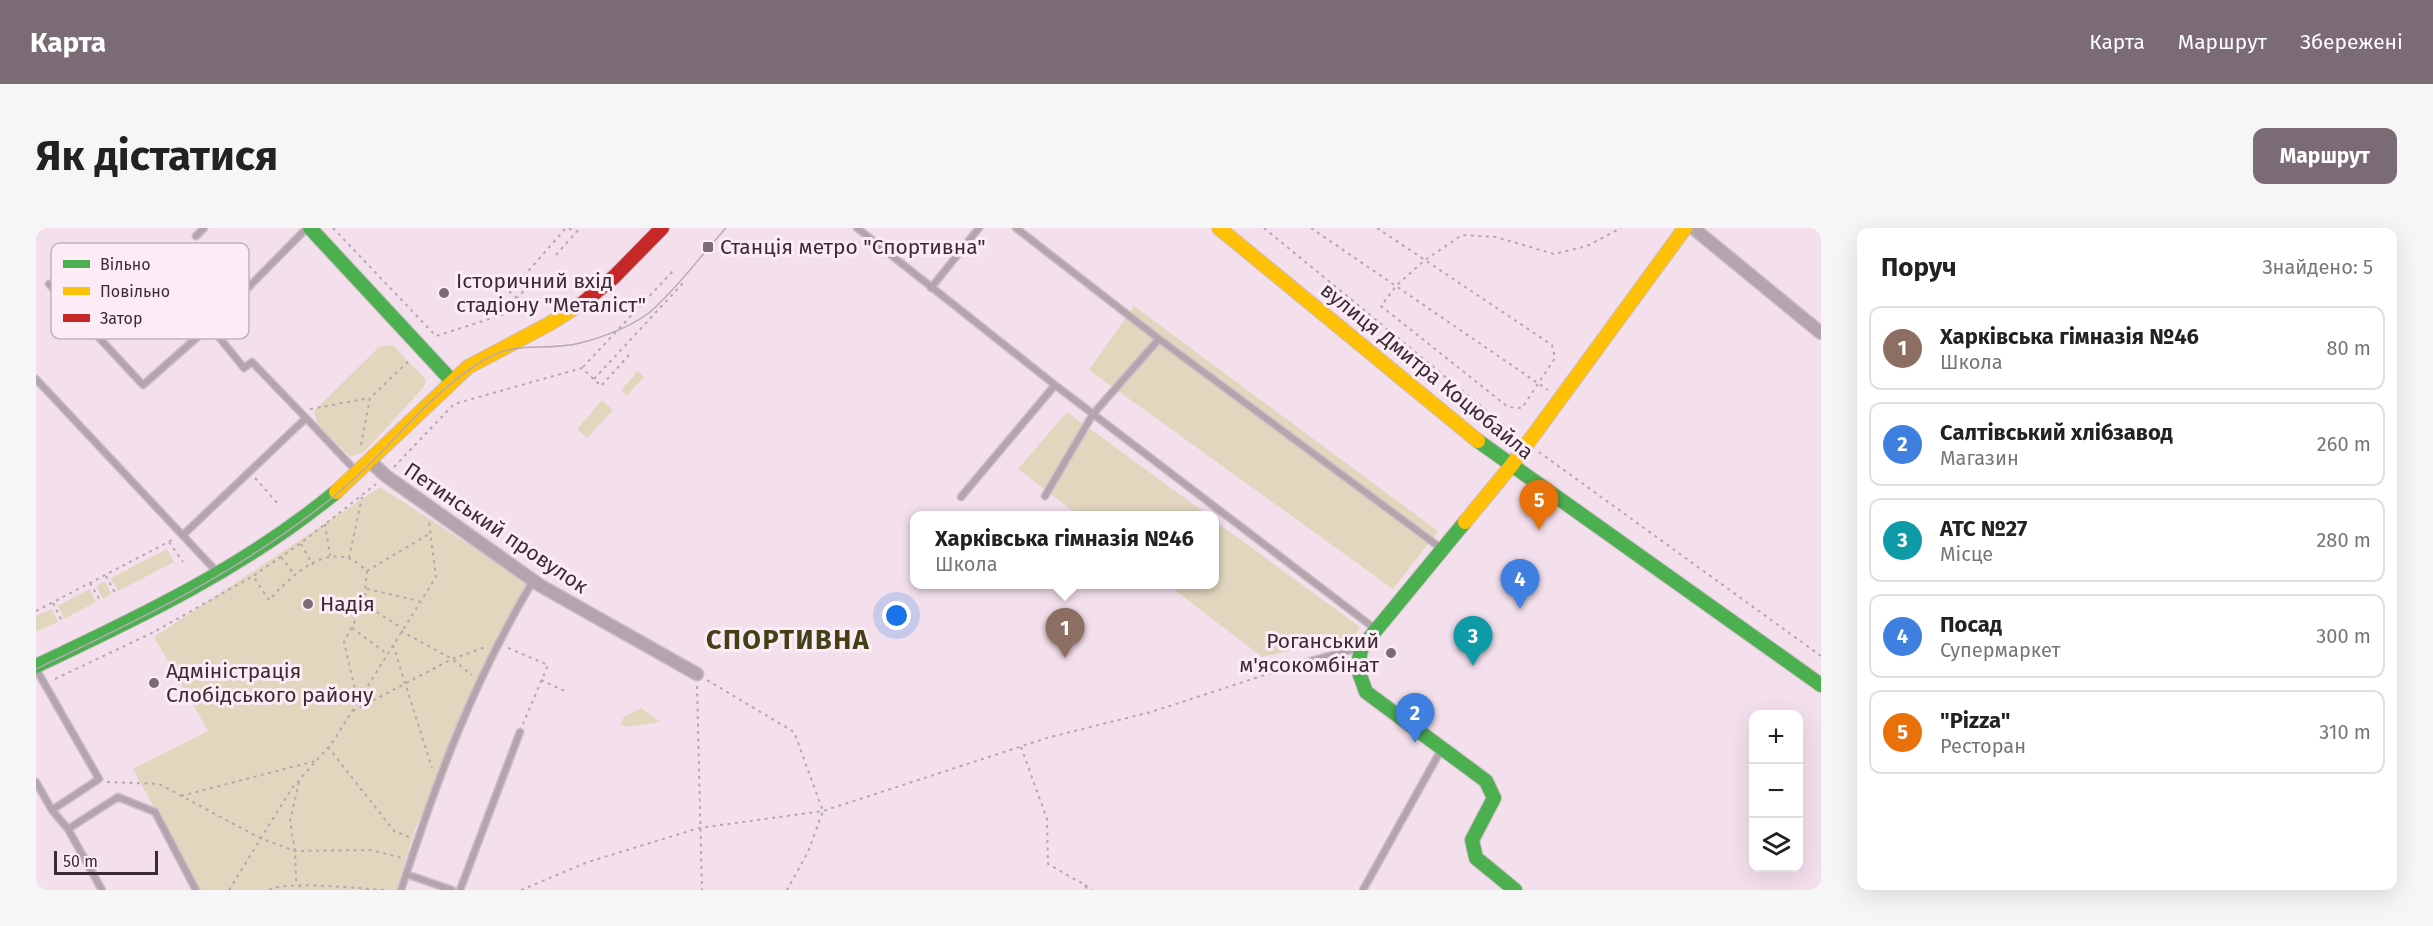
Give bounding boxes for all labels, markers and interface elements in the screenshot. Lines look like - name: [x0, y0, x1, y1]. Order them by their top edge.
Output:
- text: Карта: [30, 26, 106, 59]
- text: Карта: [2089, 29, 2145, 55]
- text: Маршрут: [2178, 29, 2267, 55]
- text: Збережені: [2300, 29, 2403, 55]
- button: Маршрут: [2253, 128, 2397, 184]
- text: Як дістатися: [36, 131, 278, 181]
- place label: Станція метро "Спортивна": [720, 234, 986, 260]
- marker: Станція метро "Спортивна": [701, 240, 715, 254]
- legend: [51, 243, 249, 339]
- text: Поруч: [1881, 252, 1957, 283]
- text: Вільно: [100, 255, 151, 274]
- text: Знайдено: 5: [2262, 255, 2373, 279]
- place label: Історичний вхід стадіону "Металіст": [456, 268, 646, 318]
- street label: вулиця Дмитра Коцюбайла: [1315, 277, 1539, 465]
- text: Повільно: [100, 282, 170, 301]
- marker: Історичний вхід стадіону "Металіст": [437, 286, 451, 300]
- text: Затор: [100, 309, 142, 328]
- text: Харківська гімназія №46: [1940, 323, 2199, 350]
- text: 1: [1898, 336, 1907, 360]
- text: 80 m: [2326, 336, 2371, 360]
- text: Школа: [1940, 350, 2003, 374]
- text: Салтівський хлібзавод: [1940, 419, 2173, 446]
- text: 2: [1897, 432, 1908, 456]
- text: 260 m: [2317, 432, 2371, 456]
- text: Магазин: [1940, 446, 2019, 470]
- street label: Петинський провулок: [399, 457, 593, 599]
- pin: 5: [1520, 480, 1558, 530]
- popup: [910, 511, 1219, 589]
- text: АТС №27: [1940, 515, 2027, 542]
- text: Харківська гімназія №46: [935, 525, 1194, 552]
- text: 3: [1897, 528, 1908, 552]
- text: 280 m: [2316, 528, 2371, 552]
- text: Місце: [1940, 542, 1993, 566]
- text: Школа: [935, 552, 998, 576]
- pin: 4: [1500, 560, 1540, 609]
- place label: Надія: [320, 591, 375, 617]
- marker: Надія: [301, 597, 315, 611]
- your location: [882, 601, 911, 630]
- pin: 1: [1046, 608, 1084, 658]
- text: Посад: [1940, 611, 2002, 638]
- pin: 3: [1454, 616, 1492, 666]
- district label: СПОРТИВНА: [706, 624, 870, 656]
- text: 4: [1897, 624, 1908, 648]
- text: 300 m: [2316, 624, 2371, 648]
- place label: Роганський м'ясокомбінат: [1239, 628, 1380, 678]
- text: Супермаркет: [1940, 638, 2060, 662]
- marker: Роганський м'ясокомбінат: [1384, 646, 1398, 660]
- place label: Адміністрація Слобідського району: [166, 658, 374, 708]
- marker: Адміністрація Слобідського району: [147, 676, 161, 690]
- pin: 2: [1396, 694, 1434, 743]
- text: "Pizza": [1940, 707, 2010, 734]
- map controls: [1749, 710, 1803, 872]
- button: +: [1749, 710, 1803, 764]
- text: 5: [1897, 720, 1908, 744]
- text: 310 m: [2319, 720, 2371, 744]
- text: Ресторан: [1940, 734, 2026, 758]
- button: −: [1749, 764, 1803, 818]
- button: layers: [1749, 818, 1803, 872]
- scale bar: [54, 848, 158, 876]
- text: 50 m: [63, 852, 98, 871]

